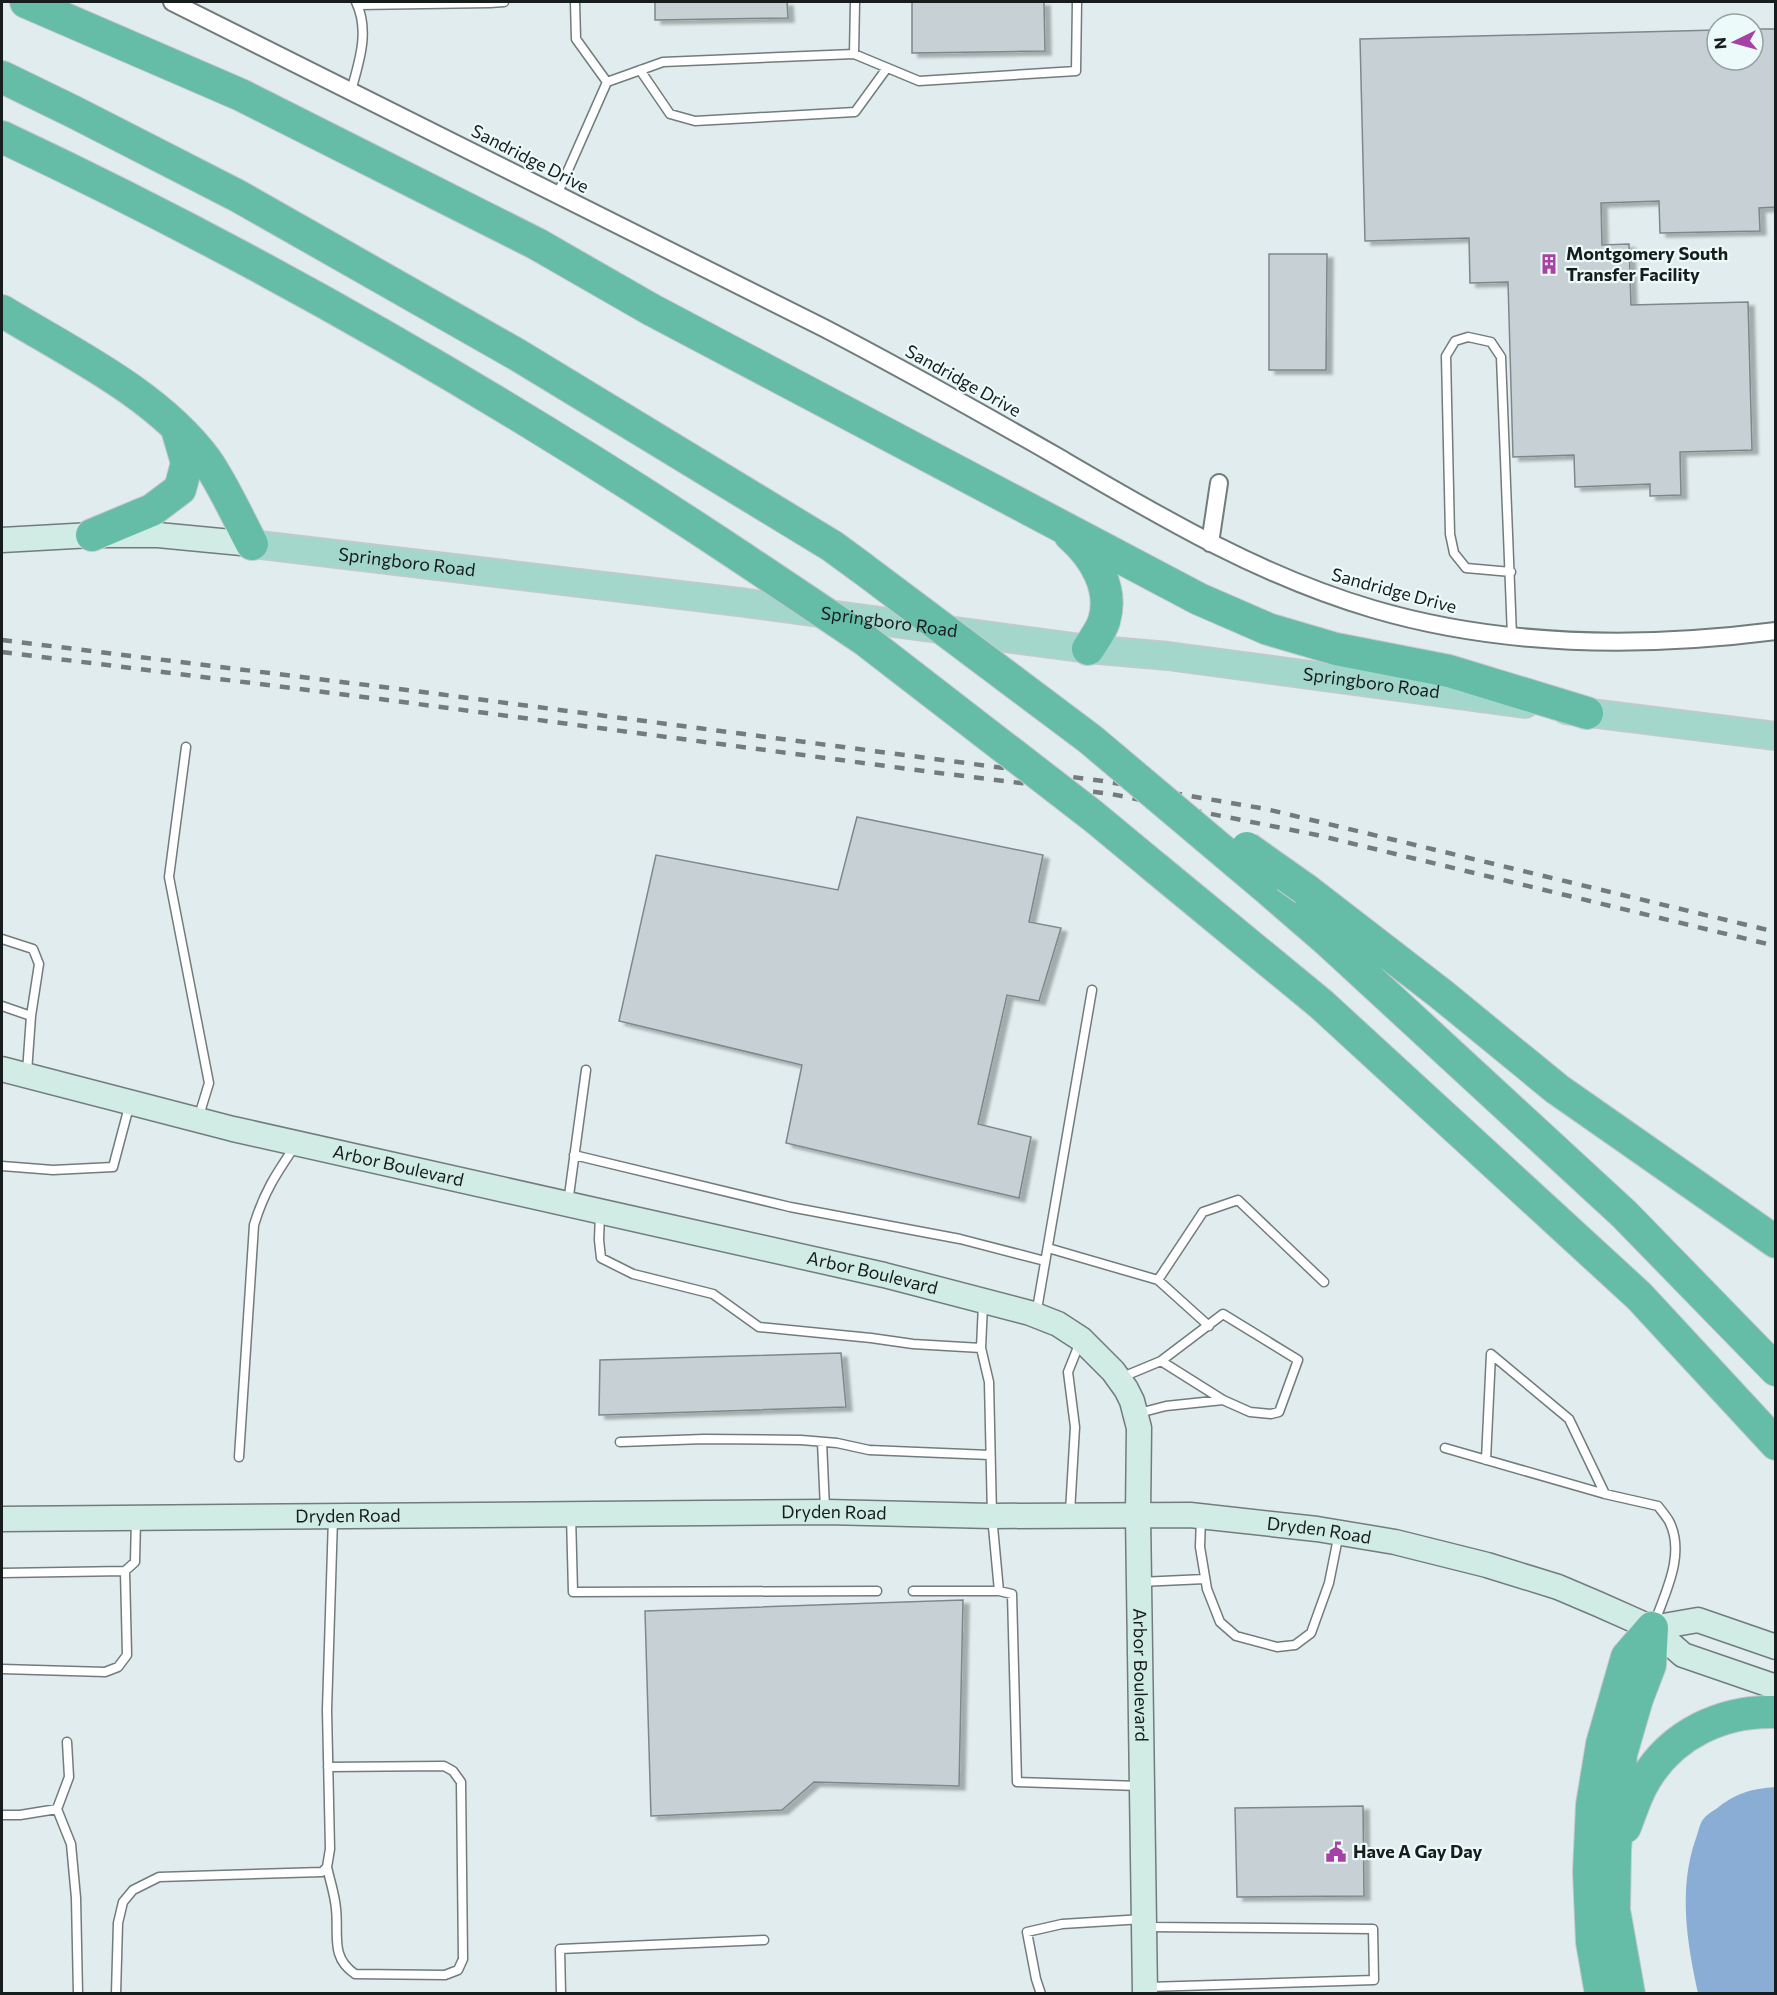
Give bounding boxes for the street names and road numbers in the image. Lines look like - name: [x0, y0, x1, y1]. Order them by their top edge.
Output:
- street label: Sandridge Drive: [468, 119, 593, 197]
- street label: Sandridge Drive: [902, 339, 1025, 421]
- street label: Springboro Road: [337, 542, 477, 581]
- street label: Sandridge Drive: [1329, 563, 1459, 617]
- street label: Springboro Road: [820, 601, 959, 641]
- street label: Springboro Road: [1302, 662, 1441, 702]
- street label: Arbor Boulevard: [331, 1140, 466, 1190]
- street label: Arbor Boulevard: [805, 1246, 940, 1299]
- street label: Dryden Road: [781, 1500, 887, 1523]
- street label: Dryden Road: [295, 1504, 401, 1527]
- street label: Dryden Road: [1266, 1512, 1373, 1548]
- street label: Arbor Boulevard: [1129, 1608, 1153, 1742]

